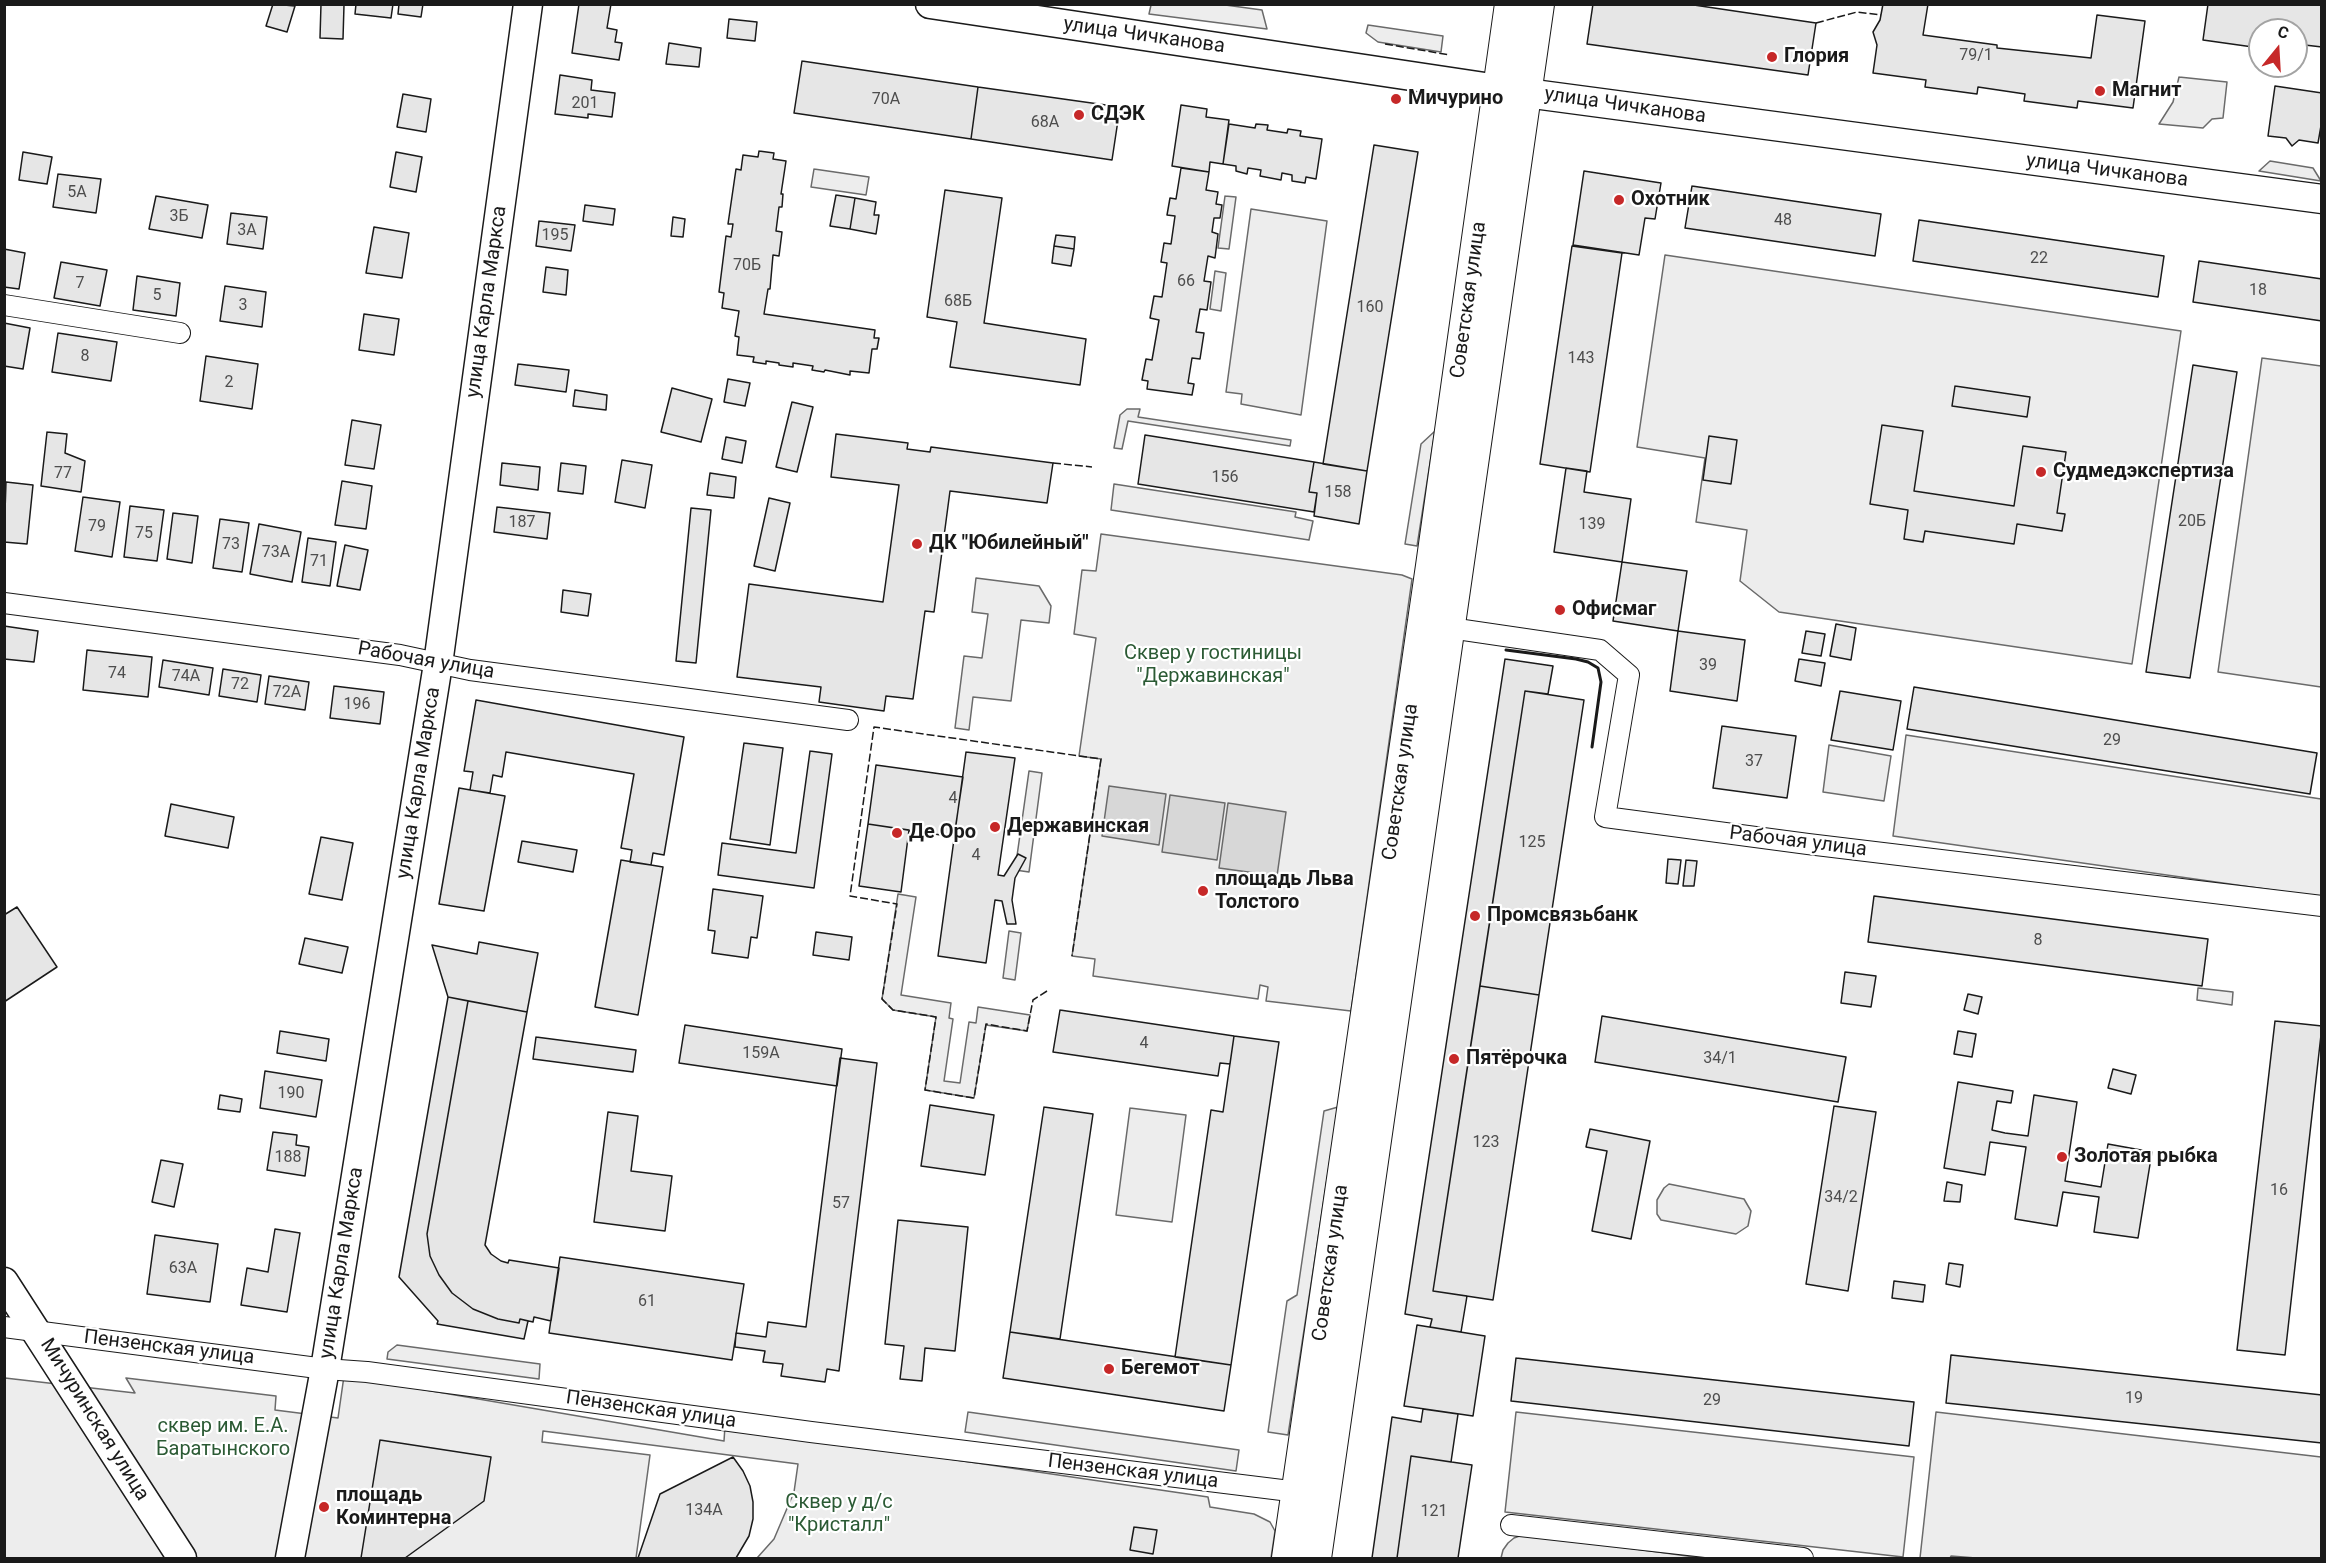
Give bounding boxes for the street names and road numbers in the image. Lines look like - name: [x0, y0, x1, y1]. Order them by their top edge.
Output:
- street label: улица Чичканова: [1062, 13, 1226, 59]
- street label: улица Чичканова: [1543, 83, 1707, 129]
- street label: улица Чичканова: [2025, 149, 2189, 193]
- street label: улица Карла Маркса: [462, 204, 512, 400]
- street label: Советская улица: [1446, 220, 1492, 380]
- street label: Рабочая улица: [356, 637, 496, 685]
- street label: улица Карла Маркса: [392, 685, 446, 881]
- street label: Советская улица: [1378, 702, 1424, 862]
- street label: Рабочая улица: [1728, 822, 1868, 862]
- street label: улица Карла Маркса: [315, 1165, 369, 1361]
- street label: Советская улица: [1308, 1183, 1354, 1343]
- street label: Пензенская улица: [82, 1326, 256, 1370]
- street label: Мичуринская улица: [34, 1334, 154, 1506]
- street label: Пензенская улица: [564, 1386, 738, 1434]
- street label: Пензенская улица: [1046, 1450, 1220, 1494]

